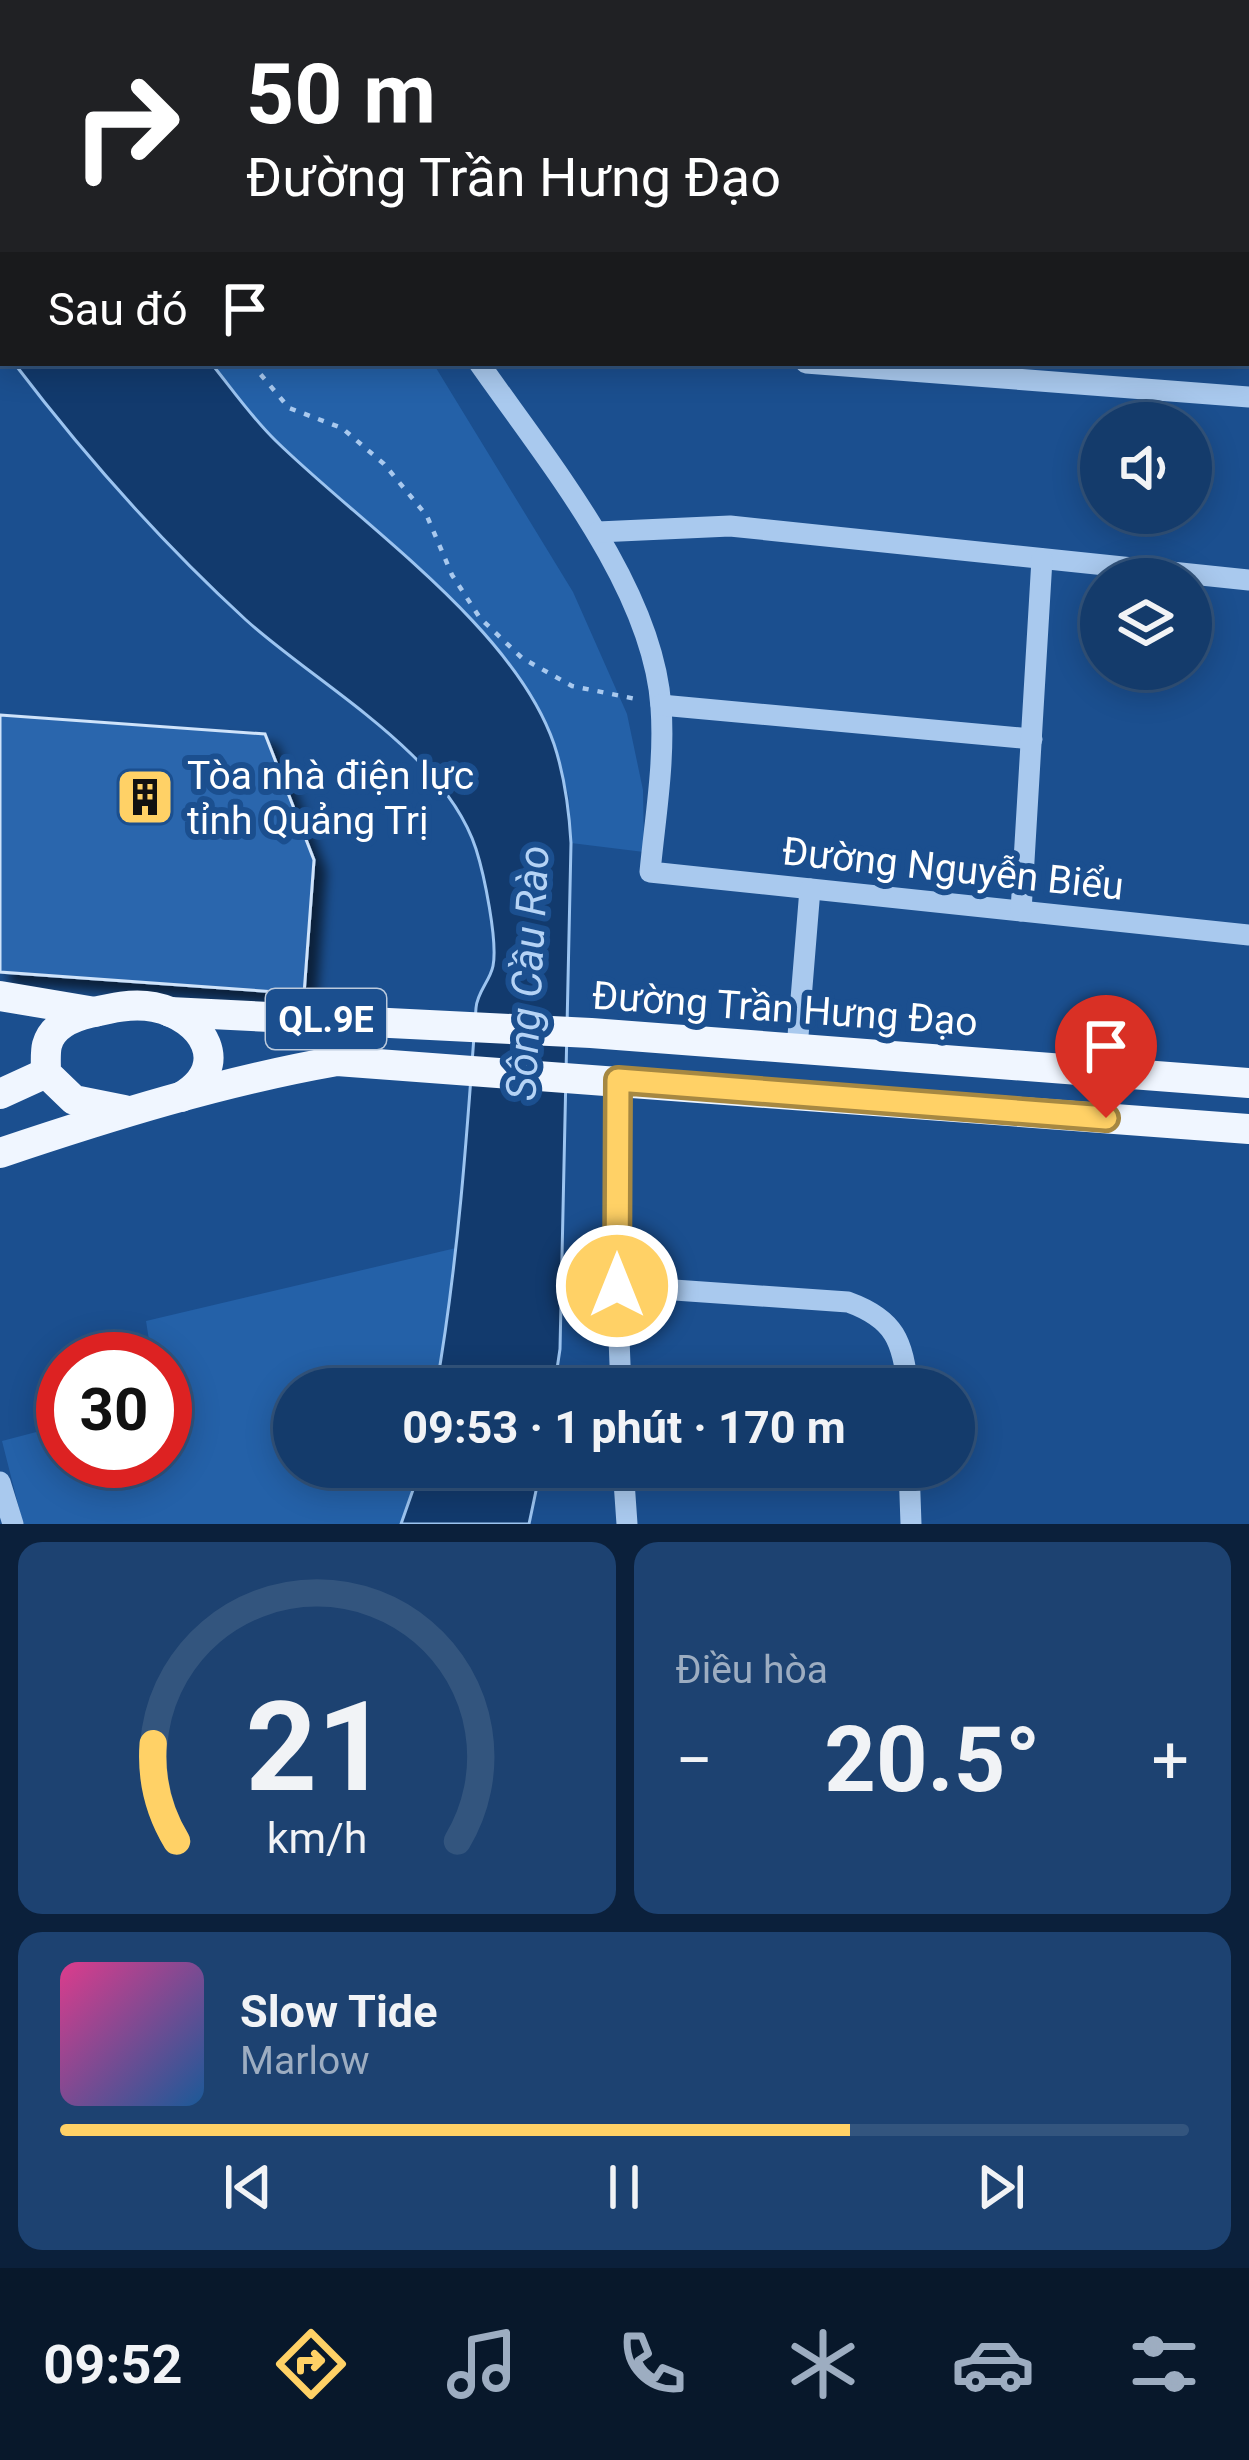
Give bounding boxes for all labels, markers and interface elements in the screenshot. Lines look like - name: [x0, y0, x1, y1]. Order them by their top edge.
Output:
- text: 50 m: [246, 45, 436, 144]
- icon: right: [48, 48, 204, 204]
- text: Đường Trần Hưng Đạo: [246, 146, 781, 209]
- icon: arrive: [212, 276, 278, 342]
- text: Sau đó: [48, 283, 188, 336]
- map controls: [1080, 402, 1212, 690]
- button: sound: [1080, 402, 1212, 534]
- button: layers: [1080, 558, 1212, 690]
- place label: Tòa nhà điện lực tỉnh Quảng Trị: [187, 753, 474, 844]
- building icon: Tòa nhà điện lực tỉnh Quảng Trị: [114, 766, 176, 828]
- street label: Đường Nguyễn Biểu: [780, 828, 1126, 910]
- water label: Sông Cầu Rào: [496, 844, 559, 1102]
- street label: Đường Trần Hưng Đạo: [591, 973, 979, 1045]
- road number: QL.9E: [266, 989, 386, 1049]
- pin: [1055, 995, 1157, 1118]
- icon: arrive: [1073, 1013, 1139, 1079]
- position arrow: [554, 1223, 680, 1349]
- speed limit sign: 30: [36, 1332, 192, 1488]
- text: 09:53 · 1 phút · 170 m: [402, 1401, 846, 1454]
- text: Điều hòa: [676, 1647, 828, 1693]
- text: 21: [245, 1674, 388, 1820]
- text: 20.5°: [824, 1708, 1040, 1813]
- text: −: [676, 1722, 713, 1799]
- text: +: [1152, 1722, 1189, 1799]
- text: km/h: [266, 1813, 367, 1863]
- text: Slow Tide: [240, 1985, 438, 2038]
- text: Marlow: [240, 2038, 370, 2084]
- icon: previous: [215, 2154, 281, 2220]
- icon: pause: [591, 2154, 657, 2220]
- icon: next: [968, 2154, 1034, 2220]
- icon: directions: [269, 2322, 353, 2406]
- icon: music: [440, 2322, 524, 2406]
- icon: phone: [610, 2322, 694, 2406]
- icon: climate: [781, 2322, 865, 2406]
- icon: car: [951, 2322, 1035, 2406]
- icon: filters: [1122, 2322, 1206, 2406]
- text: 09:52: [43, 2333, 182, 2396]

